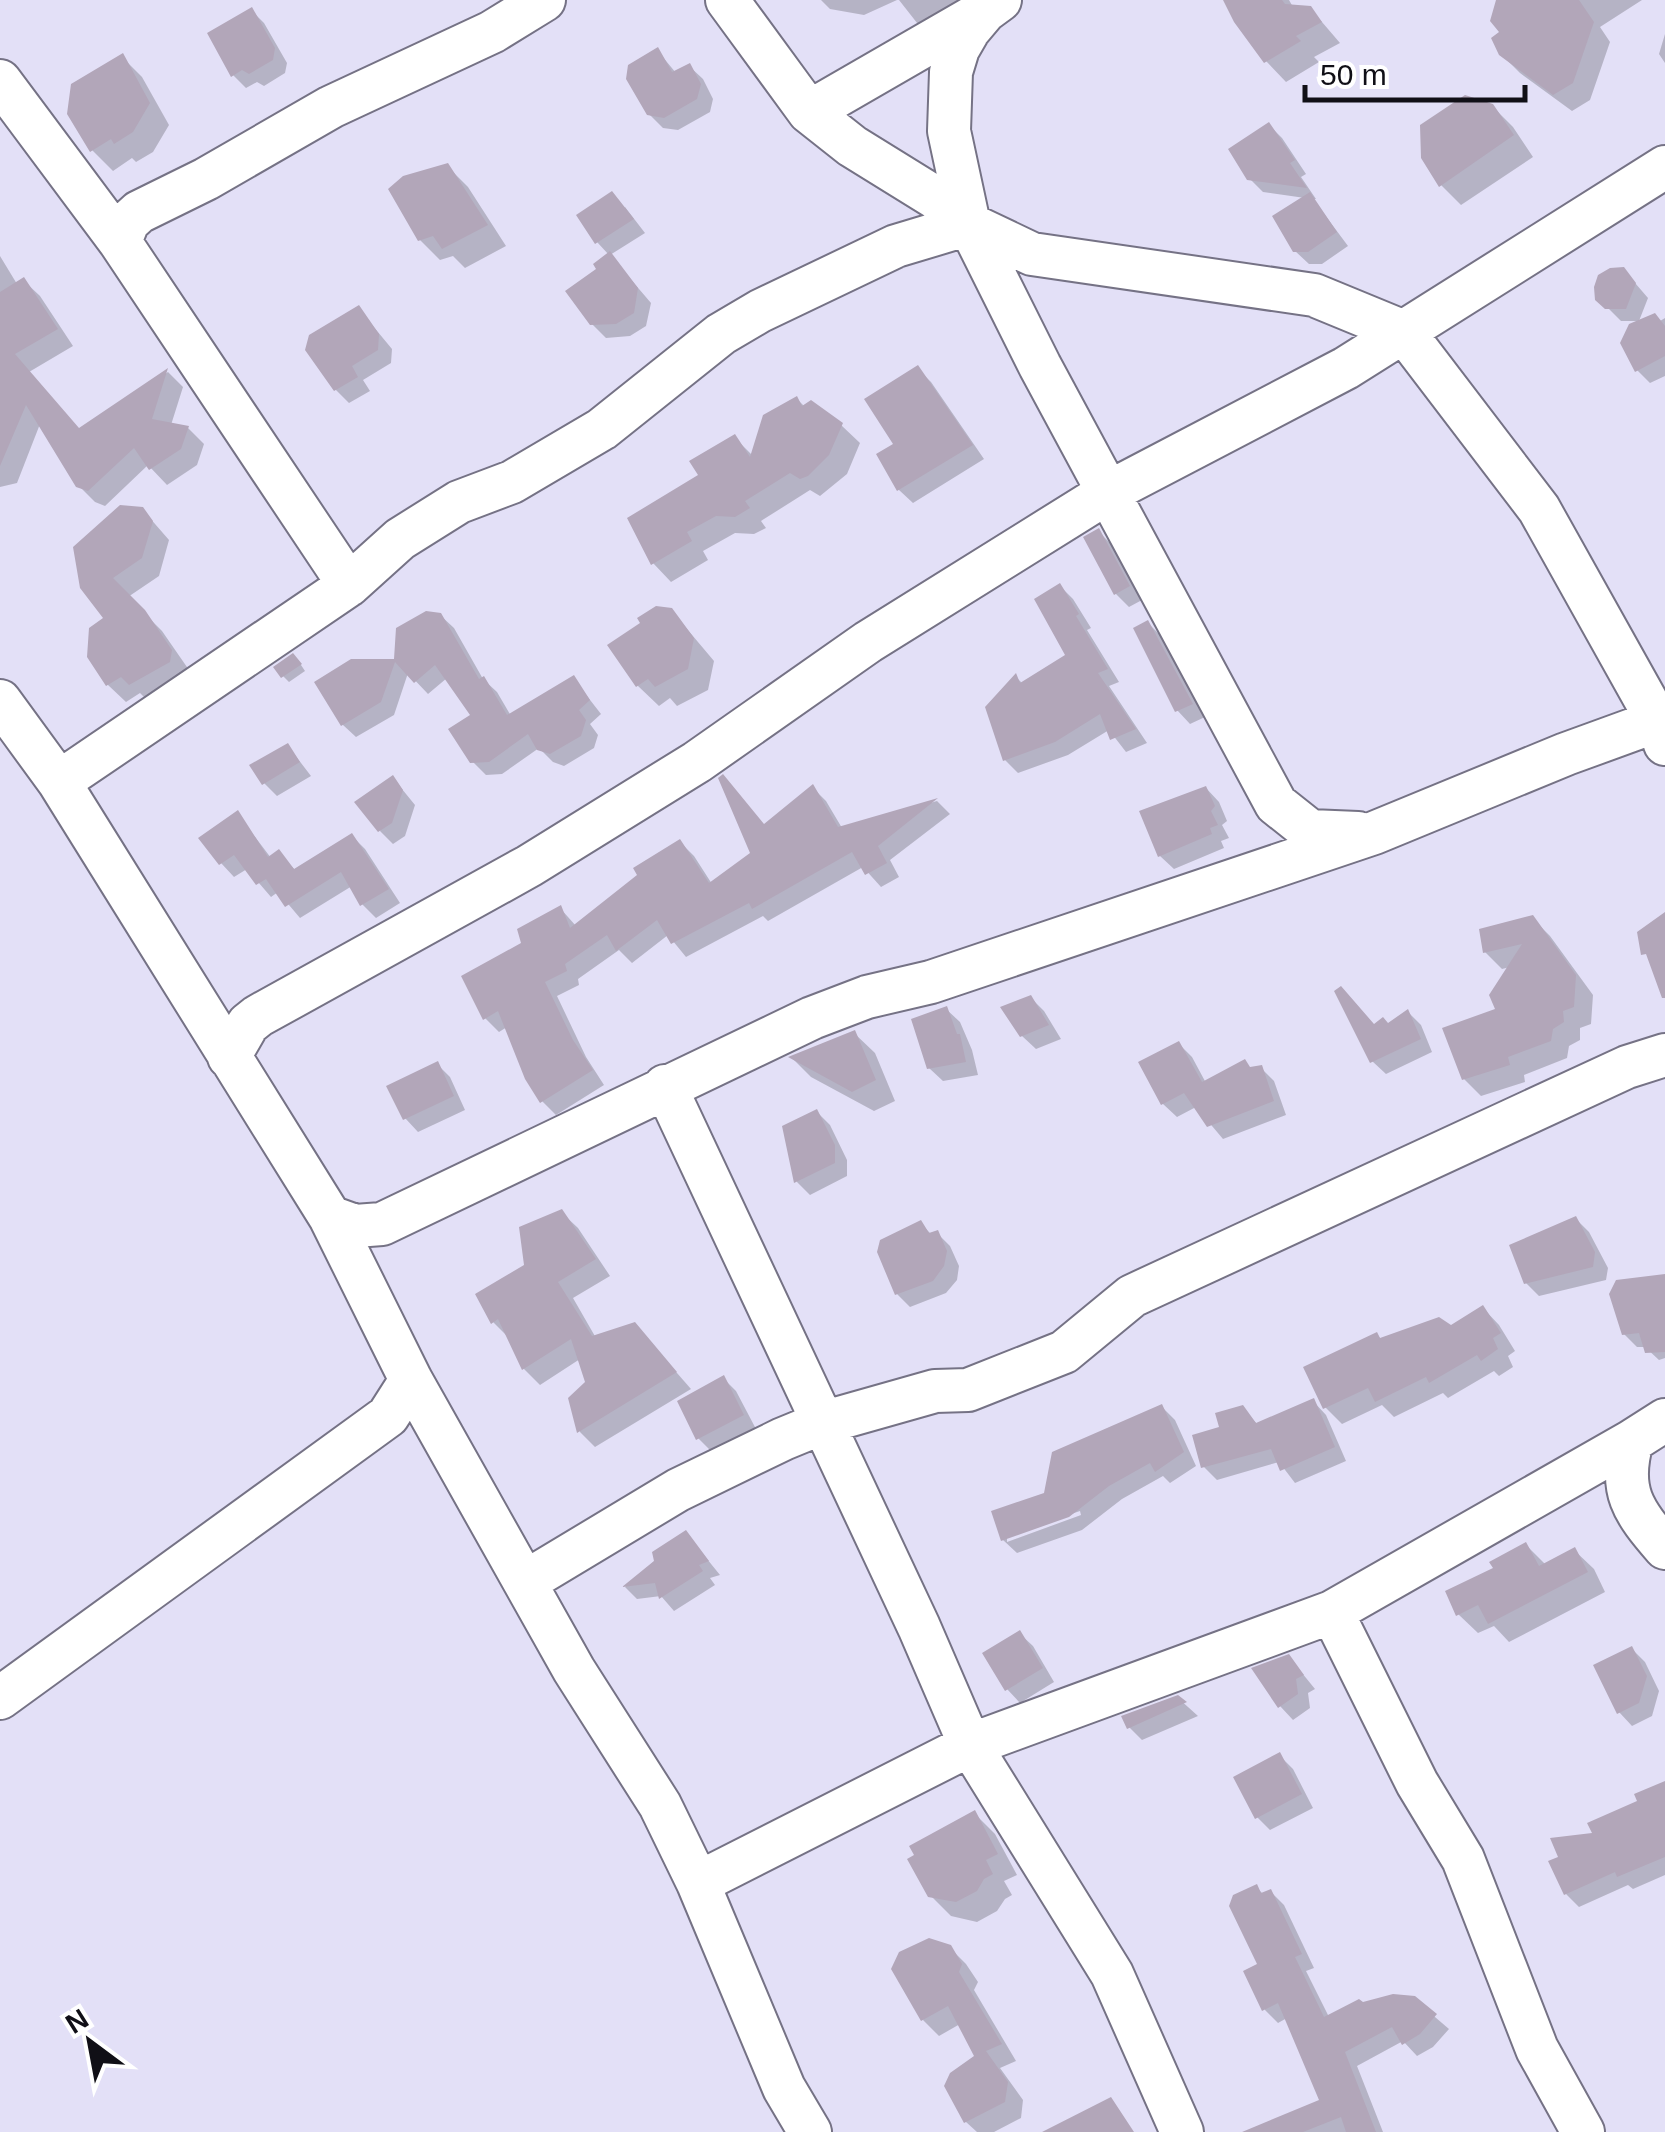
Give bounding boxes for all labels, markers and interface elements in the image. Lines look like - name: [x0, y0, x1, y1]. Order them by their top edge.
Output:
- scale bar: [1305, 40, 1525, 102]
- text: 50 m: [1320, 58, 1387, 91]
- north arrow: [40, 1992, 140, 2092]
- text: N: [60, 2003, 94, 2040]

